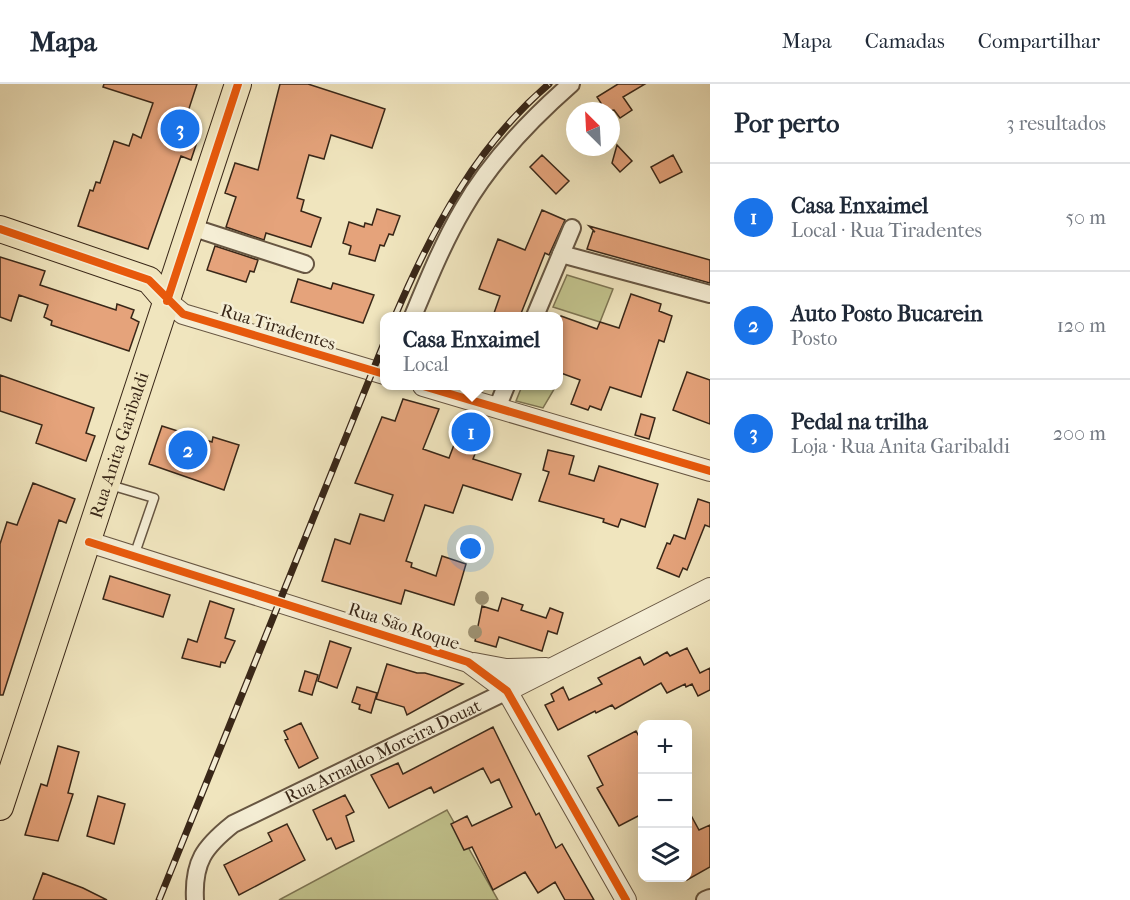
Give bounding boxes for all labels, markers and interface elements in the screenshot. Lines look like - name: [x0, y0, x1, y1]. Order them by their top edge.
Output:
- text: Mapa: [30, 25, 97, 58]
- text: Mapa: [782, 29, 832, 53]
- text: Camadas: [865, 29, 945, 53]
- text: Compartilhar: [978, 29, 1100, 53]
- north arrow: [566, 102, 620, 156]
- pin: 3: [160, 106, 200, 152]
- text: Por perto: [734, 108, 839, 139]
- text: 3 resultados: [1006, 112, 1106, 135]
- text: Casa Enxaimel: [791, 193, 928, 219]
- text: 1: [750, 206, 757, 229]
- text: 50 m: [1065, 206, 1106, 229]
- text: Local · Rua Tiradentes: [791, 219, 982, 242]
- street label: Rua Tiradentes: [218, 300, 338, 355]
- text: Auto Posto Bucarein: [791, 301, 983, 327]
- popup: [380, 312, 563, 390]
- text: 2: [748, 314, 759, 337]
- text: 120 m: [1057, 314, 1106, 337]
- text: Casa Enxaimel: [403, 327, 540, 353]
- text: Posto: [791, 327, 837, 350]
- text: Local: [403, 353, 449, 376]
- street label: Rua Anita Garibaldi: [86, 369, 154, 521]
- text: Pedal na trilha: [791, 409, 928, 435]
- pin: 1: [452, 410, 490, 454]
- text: 3: [749, 422, 758, 445]
- text: 200 m: [1053, 422, 1106, 445]
- pin: 2: [168, 428, 207, 472]
- text: Loja · Rua Anita Garibaldi: [791, 435, 1010, 458]
- your location: [456, 534, 485, 563]
- street label: Rua São Roque: [345, 599, 462, 654]
- street label: Rua Arnaldo Moreira Douat: [281, 695, 485, 808]
- map controls: [638, 720, 692, 882]
- button: +: [638, 720, 692, 774]
- button: −: [638, 774, 692, 828]
- button: layers: [638, 828, 692, 882]

